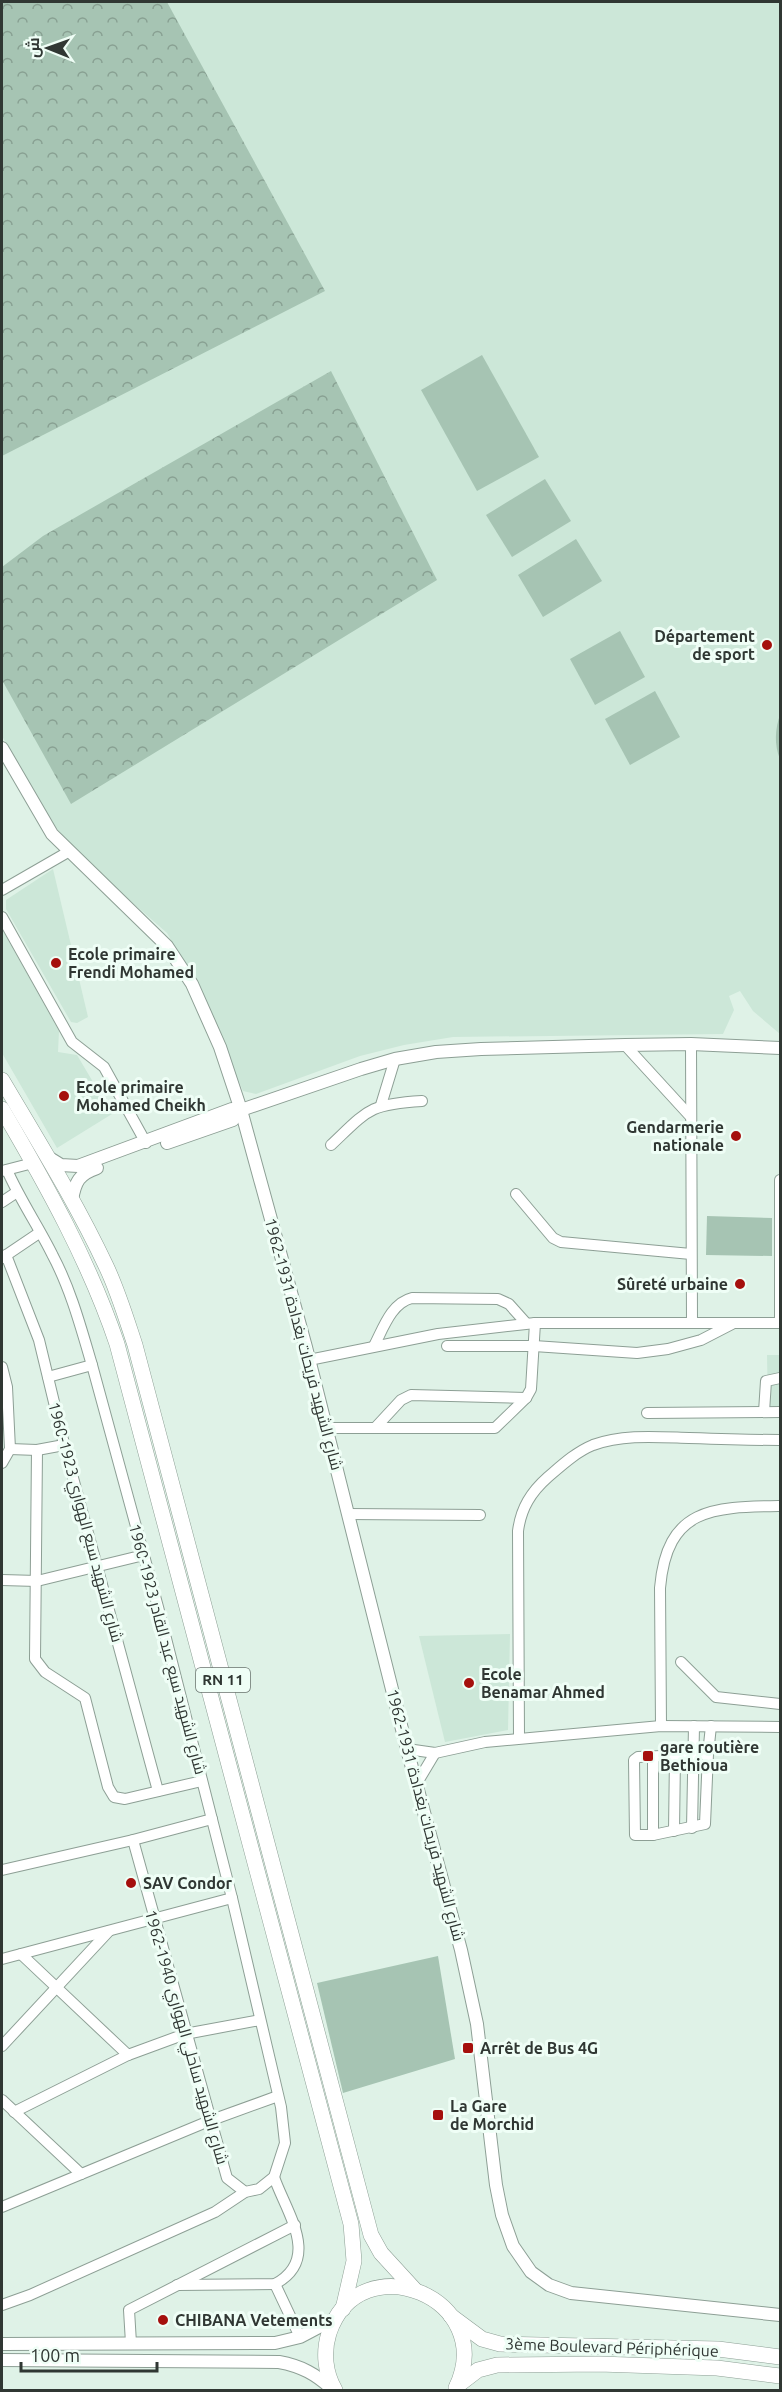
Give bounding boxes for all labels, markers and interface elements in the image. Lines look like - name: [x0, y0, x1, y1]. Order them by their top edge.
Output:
- north arrow: [18, 18, 78, 78]
- text: ش: [24, 37, 43, 58]
- place label: Département de sport: [654, 627, 755, 663]
- marker: Département de sport: [760, 638, 774, 652]
- place label: Ecole primaire Frendi Mohamed: [68, 945, 194, 981]
- marker: Ecole primaire Frendi Mohamed: [49, 956, 63, 970]
- place label: Ecole primaire Mohamed Cheikh: [76, 1078, 206, 1114]
- marker: Ecole primaire Mohamed Cheikh: [57, 1089, 71, 1103]
- place label: Gendarmerie nationale: [626, 1118, 724, 1154]
- marker: Gendarmerie nationale: [729, 1129, 743, 1143]
- street label: شارع الشهيد فريحات بغدادة 1931-1962: [259, 1216, 346, 1473]
- place label: Sûreté urbaine: [617, 1275, 728, 1293]
- marker: Sûreté urbaine: [733, 1277, 747, 1291]
- street label: شارع الشهيد سبع الهواري 1923-1960: [40, 1400, 127, 1645]
- street label: شارع الشهيد سبع عبد القادر 1923-1960: [123, 1522, 210, 1777]
- place label: Ecole Benamar Ahmed: [481, 1665, 605, 1701]
- road number: RN 11: [196, 1668, 250, 1692]
- marker: Ecole Benamar Ahmed: [462, 1676, 476, 1690]
- street label: شارع الشهيد فريحات بغدادة 1931-1962: [381, 1687, 468, 1944]
- place label: gare routière Bethioua: [660, 1738, 759, 1774]
- marker: gare routière Bethioua: [641, 1749, 655, 1763]
- place label: SAV Condor: [143, 1874, 233, 1892]
- marker: SAV Condor: [124, 1876, 138, 1890]
- street label: شارع الشهيد ساحلي الهواري 1940-1962: [137, 1908, 232, 2168]
- place label: Arrêt de Bus 4G: [480, 2039, 598, 2057]
- marker: Arrêt de Bus 4G: [461, 2041, 475, 2055]
- place label: La Gare de Morchid: [450, 2097, 534, 2133]
- marker: La Gare de Morchid: [431, 2108, 445, 2122]
- place label: CHIBANA Vetements: [175, 2311, 333, 2329]
- marker: CHIBANA Vetements: [156, 2313, 170, 2327]
- street label: 3ème Boulevard Périphérique: [505, 2334, 719, 2360]
- scale bar: [21, 2335, 158, 2373]
- text: 100 m: [30, 2345, 80, 2365]

